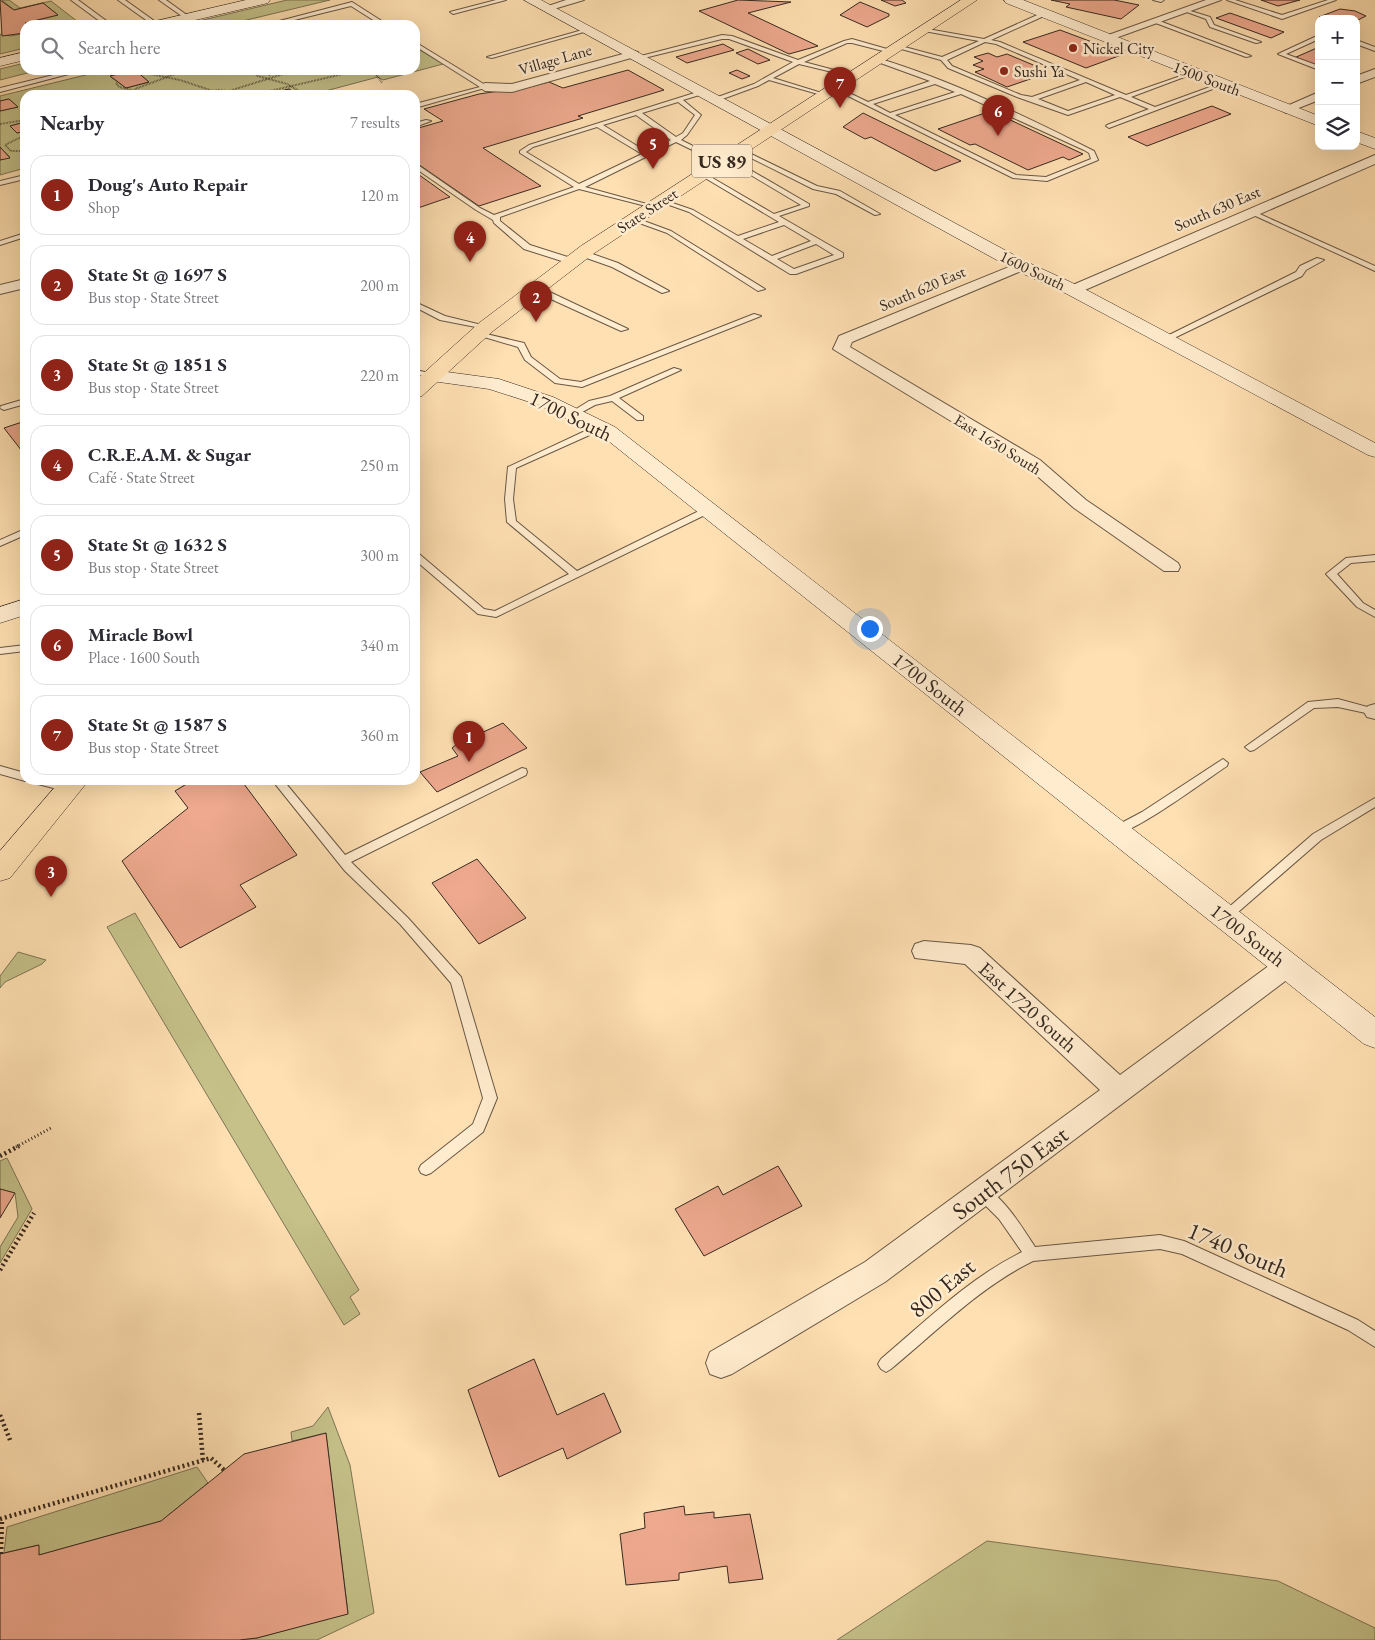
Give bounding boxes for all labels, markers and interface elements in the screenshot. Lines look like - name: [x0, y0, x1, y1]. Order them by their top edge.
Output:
- map controls: [1315, 15, 1360, 150]
- button: +: [1315, 15, 1360, 60]
- search box: [20, 20, 420, 75]
- icon: search: [38, 34, 66, 62]
- text: Search here: [78, 35, 160, 60]
- place label: Nickel City: [1083, 38, 1155, 59]
- street label: Village Lane: [516, 39, 594, 80]
- marker: Nickel City: [1067, 42, 1079, 54]
- street label: 1500 South: [1170, 56, 1244, 101]
- button: −: [1315, 60, 1360, 105]
- place label: Sushi Ya: [1014, 61, 1065, 82]
- marker: Sushi Ya: [998, 65, 1010, 77]
- pin: 7: [824, 67, 856, 108]
- pin: 6: [982, 95, 1014, 136]
- button: layers: [1315, 105, 1360, 150]
- text: Nearby: [40, 109, 104, 136]
- text: 7 results: [350, 112, 400, 133]
- pin: 5: [637, 128, 669, 169]
- road number: US 89: [692, 144, 752, 178]
- text: Doug's Auto Repair: [88, 172, 248, 197]
- street label: South 630 East: [1171, 181, 1264, 236]
- street label: State Street: [613, 183, 682, 238]
- text: 1: [53, 185, 61, 206]
- text: 120 m: [360, 185, 399, 206]
- text: Shop: [88, 197, 120, 218]
- pin: 4: [454, 221, 486, 262]
- street label: 1600 South: [996, 245, 1069, 295]
- street label: South 620 East: [876, 261, 969, 316]
- text: State St @ 1697 S: [88, 262, 227, 287]
- text: 2: [53, 275, 61, 296]
- text: 200 m: [360, 275, 399, 296]
- pin: 2: [520, 281, 552, 322]
- text: Bus stop · State Street: [88, 287, 219, 308]
- text: State St @ 1851 S: [88, 352, 227, 377]
- text: 3: [53, 365, 61, 386]
- text: 220 m: [360, 365, 399, 386]
- text: Bus stop · State Street: [88, 377, 219, 398]
- street label: 1700 South: [525, 385, 617, 447]
- street label: East 1650 South: [950, 409, 1045, 480]
- text: C.R.E.A.M. & Sugar: [88, 442, 251, 467]
- text: 4: [53, 455, 61, 476]
- text: 250 m: [360, 455, 399, 476]
- text: Café · State Street: [88, 467, 195, 488]
- text: State St @ 1632 S: [88, 532, 227, 557]
- text: 5: [53, 545, 61, 566]
- text: 300 m: [360, 545, 399, 566]
- text: Bus stop · State Street: [88, 557, 219, 578]
- your location: [857, 616, 883, 642]
- text: Miracle Bowl: [88, 622, 193, 647]
- text: 6: [53, 635, 61, 656]
- text: 340 m: [360, 635, 399, 656]
- street label: 1700 South: [887, 646, 973, 722]
- text: Place · 1600 South: [88, 647, 200, 668]
- text: State St @ 1587 S: [88, 712, 227, 737]
- pin: 1: [453, 721, 485, 762]
- text: 7: [53, 725, 61, 746]
- text: 360 m: [360, 725, 399, 746]
- text: Bus stop · State Street: [88, 737, 219, 758]
- pin: 3: [35, 856, 67, 897]
- street label: 1700 South: [1205, 897, 1291, 973]
- street label: East 1720 South: [973, 956, 1083, 1058]
- street label: South 750 East: [945, 1119, 1074, 1226]
- street label: 1740 South: [1183, 1214, 1293, 1285]
- street label: 800 East: [902, 1251, 982, 1324]

